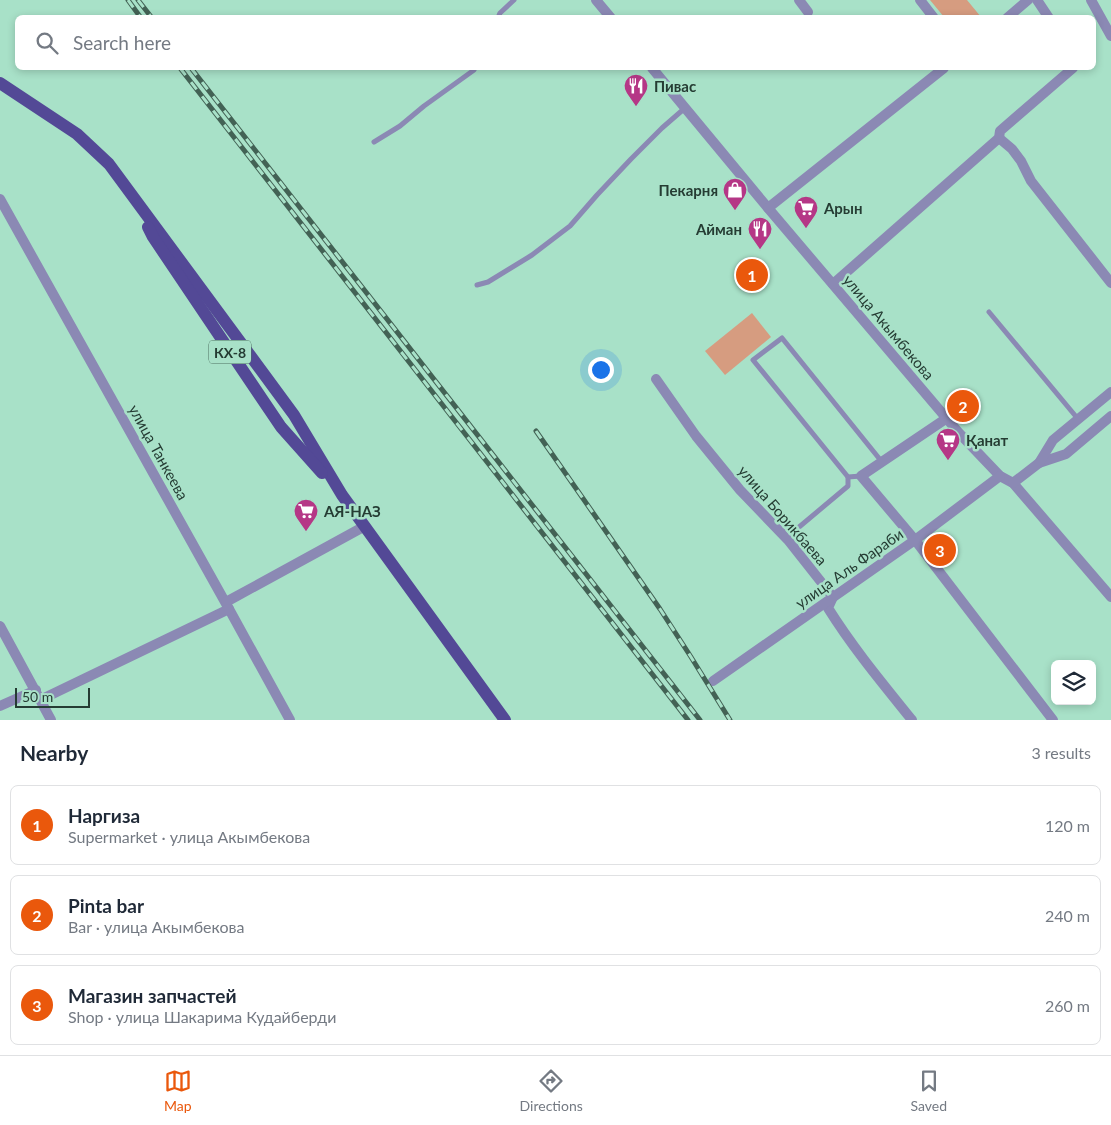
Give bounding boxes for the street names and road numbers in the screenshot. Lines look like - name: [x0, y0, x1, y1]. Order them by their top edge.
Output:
- street label: улица Акымбекова: [840, 271, 938, 383]
- road number: КХ-8: [209, 341, 251, 364]
- street label: улица Танкеева: [125, 401, 193, 503]
- street label: улица Борикбаева: [735, 461, 831, 569]
- street label: улица Аль Фараби: [792, 524, 906, 612]

